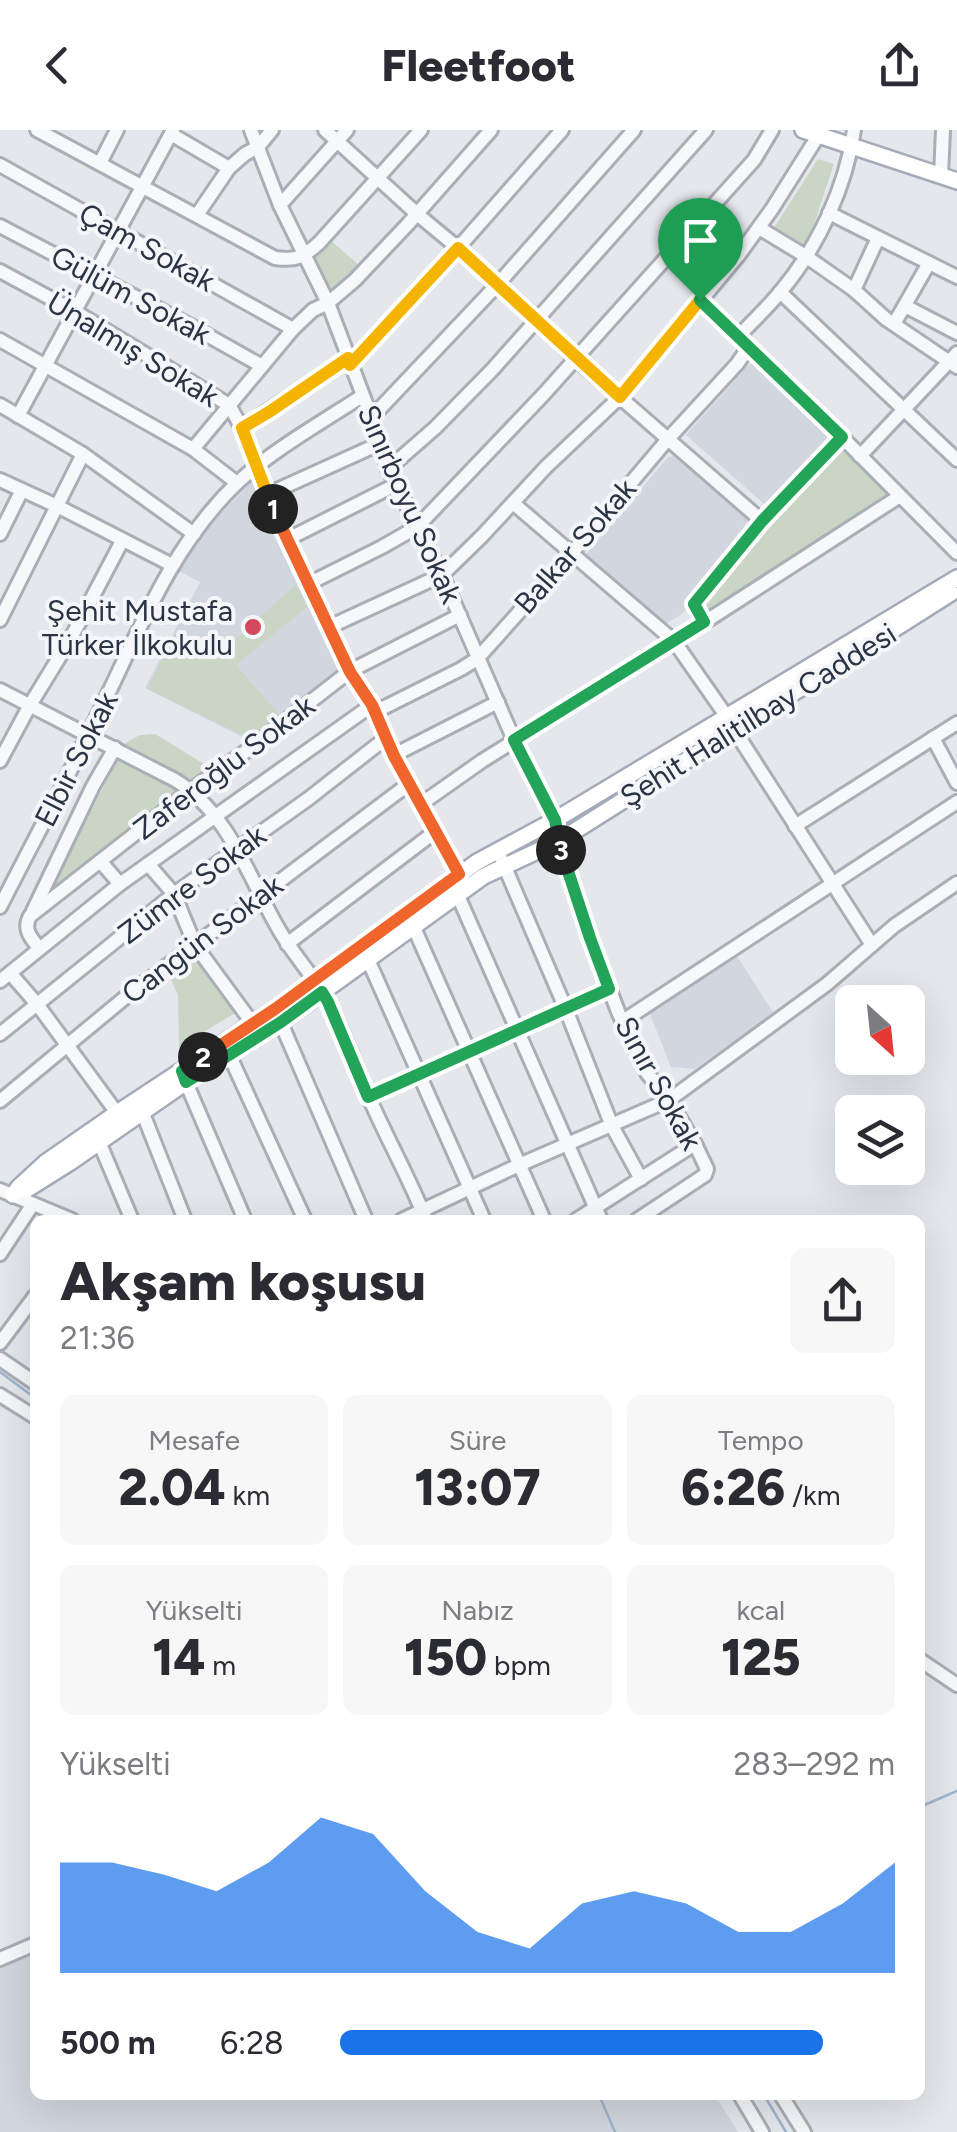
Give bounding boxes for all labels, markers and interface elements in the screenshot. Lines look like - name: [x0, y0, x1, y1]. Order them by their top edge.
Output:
- icon: back: [30, 38, 85, 93]
- text: Fleetfoot: [381, 38, 576, 92]
- icon: share: [872, 38, 927, 93]
- street label: Çam Sokak: [73, 195, 222, 300]
- pin: [658, 198, 743, 301]
- icon: arrive: [673, 213, 728, 268]
- street label: Gülüm Sokak: [45, 237, 218, 353]
- street label: Ünalmış Sokak: [40, 283, 226, 415]
- street label: Sınırboyu Sokak: [350, 399, 471, 610]
- street label: Balkar Sokak: [506, 470, 644, 621]
- pin: 1: [248, 484, 298, 534]
- text: 1: [267, 492, 279, 526]
- place label: Şehit Mustafa Türker İlkokulu: [42, 592, 233, 663]
- street label: Şehit Halitilbay Caddesi: [613, 615, 903, 815]
- marker: Şehit Mustafa Türker İlkokulu: [242, 616, 264, 638]
- street label: Elbir Sokak: [26, 685, 126, 833]
- street label: Zaferoğlu Sokak: [126, 686, 322, 847]
- street label: Zümre Sokak: [111, 816, 274, 952]
- pin: 3: [536, 825, 586, 875]
- text: 3: [553, 833, 569, 867]
- street label: Cangün Sokak: [114, 866, 290, 1012]
- north arrow: [835, 985, 925, 1075]
- map controls: [835, 985, 925, 1185]
- street label: Sınır Sokak: [607, 1010, 711, 1156]
- pin: 2: [178, 1032, 228, 1082]
- text: 2: [195, 1040, 211, 1074]
- button: layers: [835, 1095, 925, 1185]
- text: Akşam koşusu: [60, 1248, 426, 1314]
- button: share: [790, 1248, 895, 1353]
- text: 21:36: [60, 1319, 135, 1357]
- text: Mesafe: [148, 1423, 240, 1457]
- text: Süre: [449, 1423, 506, 1457]
- text: Tempo: [718, 1423, 804, 1457]
- text: 2.04: [118, 1457, 226, 1518]
- text: 13:07: [414, 1457, 541, 1518]
- text: 6:26: [681, 1457, 785, 1518]
- text: km: [226, 1478, 270, 1512]
- text: /km: [785, 1478, 841, 1512]
- text: Yükselti: [146, 1593, 243, 1627]
- text: Nabız: [441, 1593, 514, 1627]
- text: kcal: [736, 1593, 785, 1627]
- text: 14: [152, 1627, 205, 1688]
- text: 150: [404, 1627, 487, 1688]
- text: 125: [721, 1627, 801, 1688]
- text: m: [205, 1648, 236, 1682]
- text: bpm: [487, 1648, 551, 1682]
- text: Yükselti: [60, 1745, 171, 1783]
- text: 283–292 m: [733, 1745, 895, 1783]
- text: 500 m: [60, 2024, 156, 2062]
- text: 6:28: [220, 2024, 284, 2062]

